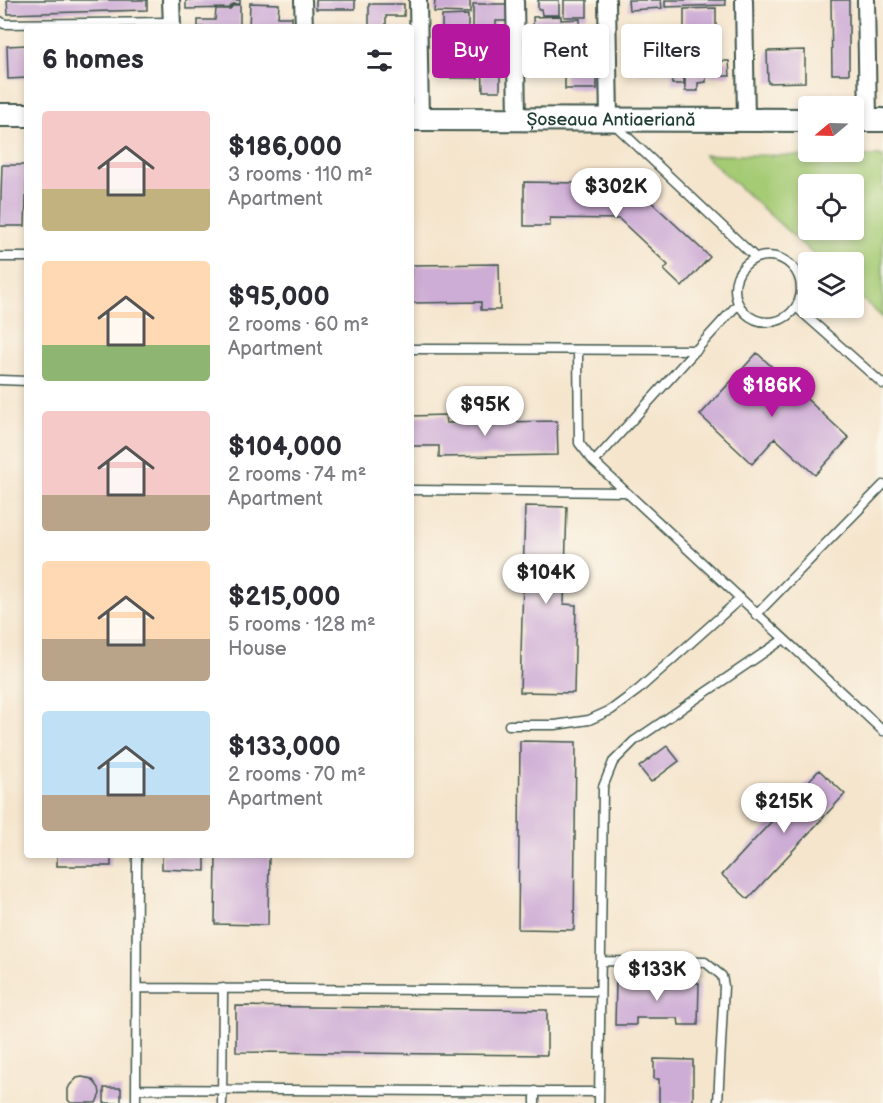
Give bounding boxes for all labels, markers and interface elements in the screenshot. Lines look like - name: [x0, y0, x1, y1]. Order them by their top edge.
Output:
- chip: Buy: [432, 24, 510, 78]
- chip: Rent: [522, 24, 609, 78]
- chip: Filters: [621, 24, 722, 78]
- icon: filters: [363, 44, 396, 77]
- text: 6 homes: [42, 45, 144, 76]
- north arrow: [798, 96, 864, 162]
- map controls: [798, 96, 864, 318]
- street label: Șoseaua Antiaeriană: [526, 109, 696, 130]
- text: $186,000: [228, 132, 342, 163]
- icon: home: [90, 135, 162, 207]
- text: 3 rooms · 110 m²: [228, 163, 373, 187]
- pin: $302K: [574, 168, 658, 219]
- button: locate: [798, 174, 864, 240]
- text: $302K: [585, 175, 647, 199]
- text: Apartment: [228, 187, 323, 211]
- button: layers: [798, 252, 864, 318]
- text: $95,000: [228, 282, 330, 313]
- icon: home: [90, 285, 162, 357]
- text: 2 rooms · 60 m²: [228, 313, 369, 337]
- text: Apartment: [228, 337, 323, 361]
- pin: $186K: [730, 367, 814, 418]
- text: $186K: [742, 374, 802, 398]
- pin: $95K: [449, 386, 521, 437]
- text: $95K: [460, 393, 510, 417]
- text: $104,000: [228, 432, 342, 463]
- icon: home: [90, 435, 162, 507]
- text: 2 rooms · 74 m²: [228, 463, 366, 487]
- text: Apartment: [228, 487, 323, 511]
- pin: $104K: [504, 554, 588, 605]
- text: $104K: [516, 561, 576, 585]
- text: $215,000: [228, 582, 340, 613]
- icon: home: [90, 585, 162, 657]
- text: 5 rooms · 128 m²: [228, 613, 376, 637]
- text: House: [228, 637, 287, 661]
- text: $133,000: [228, 732, 341, 763]
- icon: home: [90, 735, 162, 807]
- text: 2 rooms · 70 m²: [228, 763, 366, 787]
- pin: $215K: [742, 783, 826, 834]
- text: Apartment: [228, 787, 323, 811]
- text: $215K: [755, 790, 813, 814]
- pin: $133K: [615, 951, 699, 1002]
- text: $133K: [628, 958, 686, 982]

